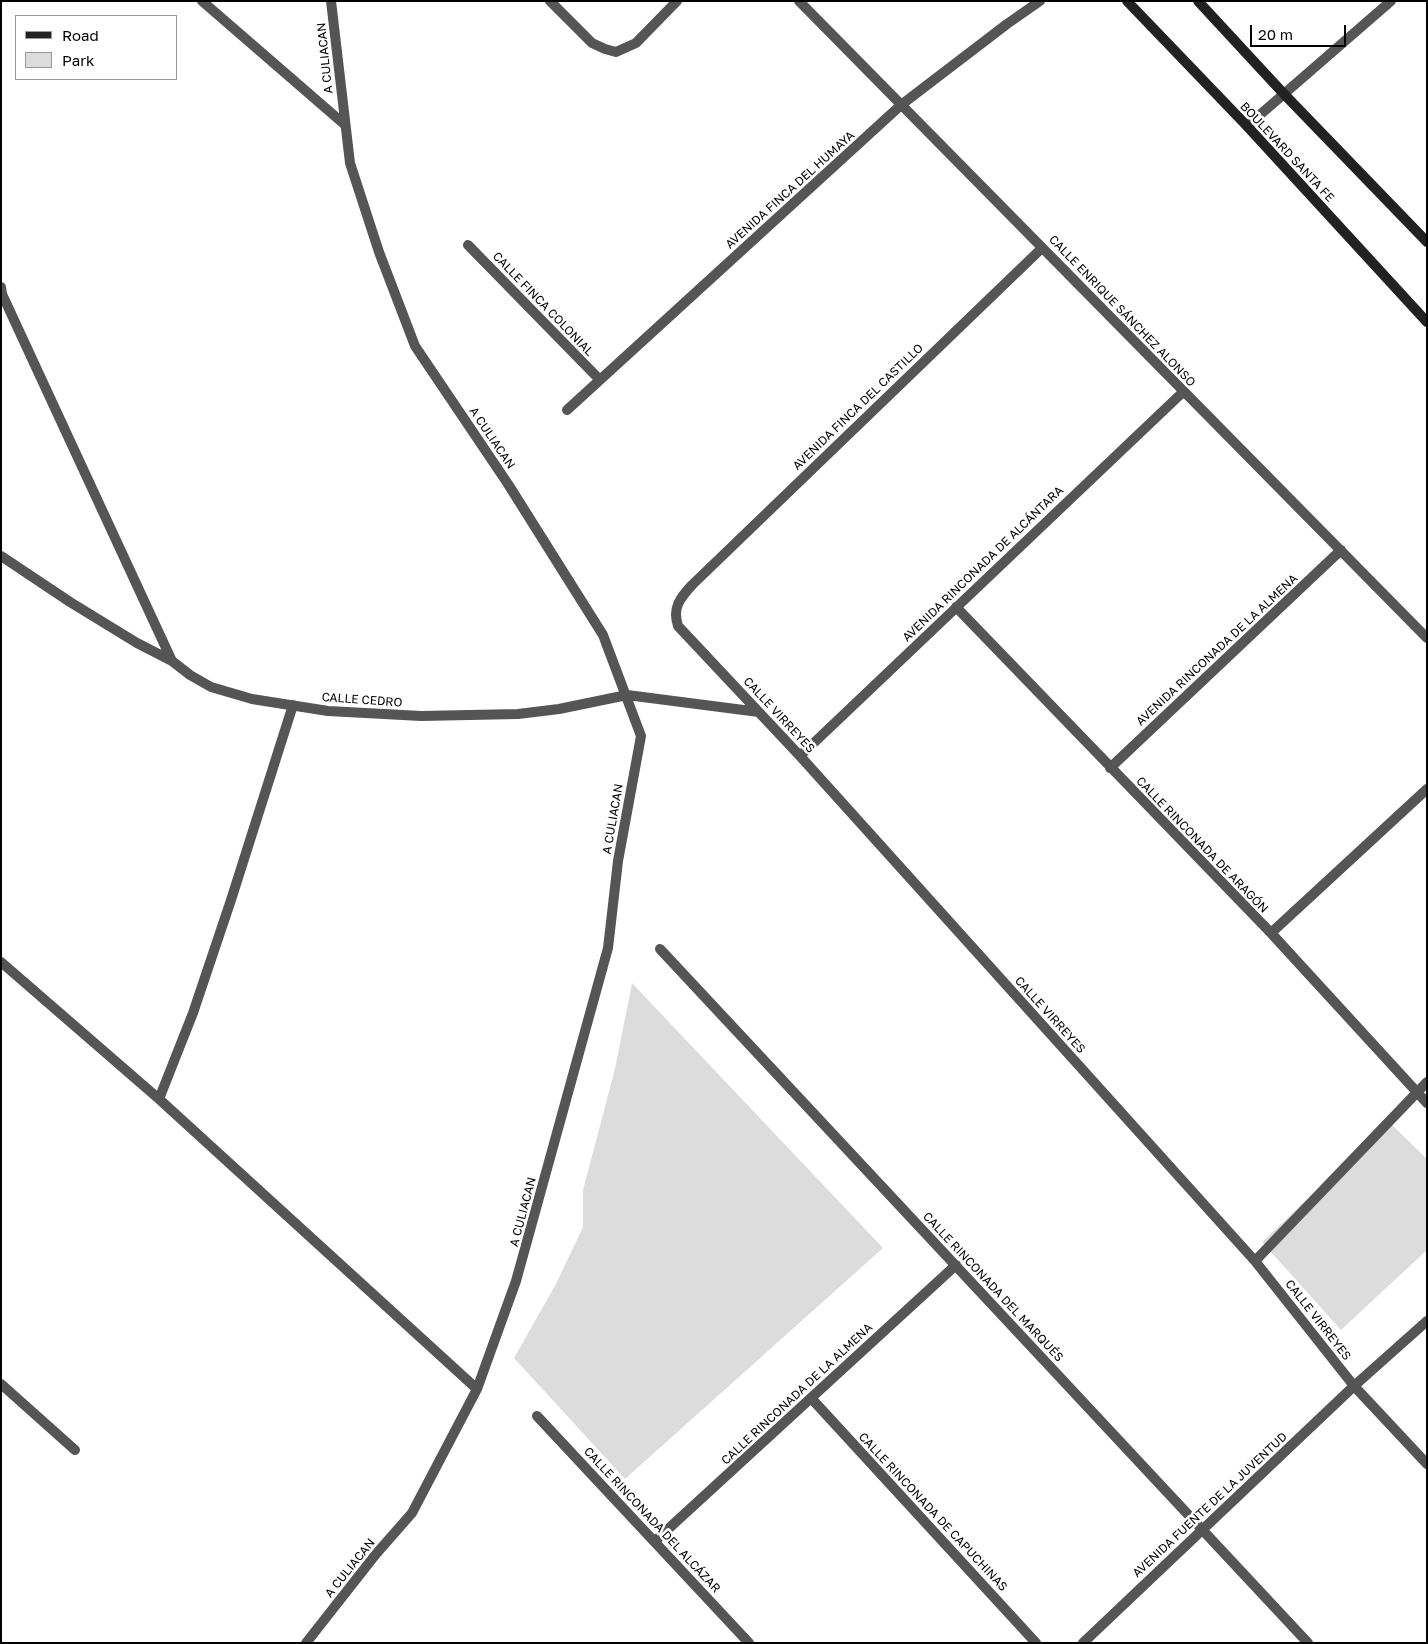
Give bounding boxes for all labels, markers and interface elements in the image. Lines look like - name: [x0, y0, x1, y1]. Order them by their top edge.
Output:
- legend: [15, 15, 178, 80]
- scale bar: [1253, 15, 1349, 47]
- street label: A CULIACAN: [314, 22, 336, 94]
- text: 20 m: [1258, 25, 1293, 43]
- text: Road: [62, 26, 99, 44]
- text: Park: [62, 51, 94, 69]
- street label: BOULEVARD SANTA FE: [1237, 99, 1337, 205]
- street label: AVENIDA FINCA DEL HUMAYA: [723, 128, 857, 252]
- street label: CALLE ENRIQUE SÁNCHEZ ALONSO: [1046, 232, 1198, 390]
- street label: CALLE FINCA COLONIAL: [490, 249, 596, 359]
- street label: AVENIDA FINCA DEL CASTILLO: [790, 341, 926, 473]
- street label: A CULIACAN: [466, 404, 518, 472]
- street label: AVENIDA RINCONADA DE ALCÁNTARA: [900, 483, 1066, 645]
- street label: AVENIDA RINCONADA DE LA ALMENA: [1133, 571, 1301, 729]
- street label: CALLE VIRREYES: [740, 674, 818, 756]
- street label: CALLE CEDRO: [321, 690, 403, 710]
- street label: CALLE RINCONADA DE ARAGÓN: [1133, 774, 1271, 916]
- street label: A CULIACAN: [600, 783, 626, 855]
- street label: CALLE VIRREYES: [1012, 974, 1088, 1056]
- street label: A CULIACAN: [507, 1176, 539, 1248]
- street label: CALLE RINCONADA DEL MARQUÉS: [920, 1209, 1066, 1365]
- street label: CALLE VIRREYES: [1282, 1277, 1354, 1363]
- street label: CALLE RINCONADA DE LA ALMENA: [719, 1320, 875, 1468]
- street label: AVENIDA FUENTE DE LA JUVENTUD: [1130, 1429, 1290, 1581]
- street label: CALLE RINCONADA DE CAPUCHINAS: [856, 1430, 1010, 1594]
- street label: CALLE RINCONADA DEL ALCÁZAR: [581, 1444, 723, 1596]
- street label: A CULIACAN: [322, 1536, 378, 1600]

